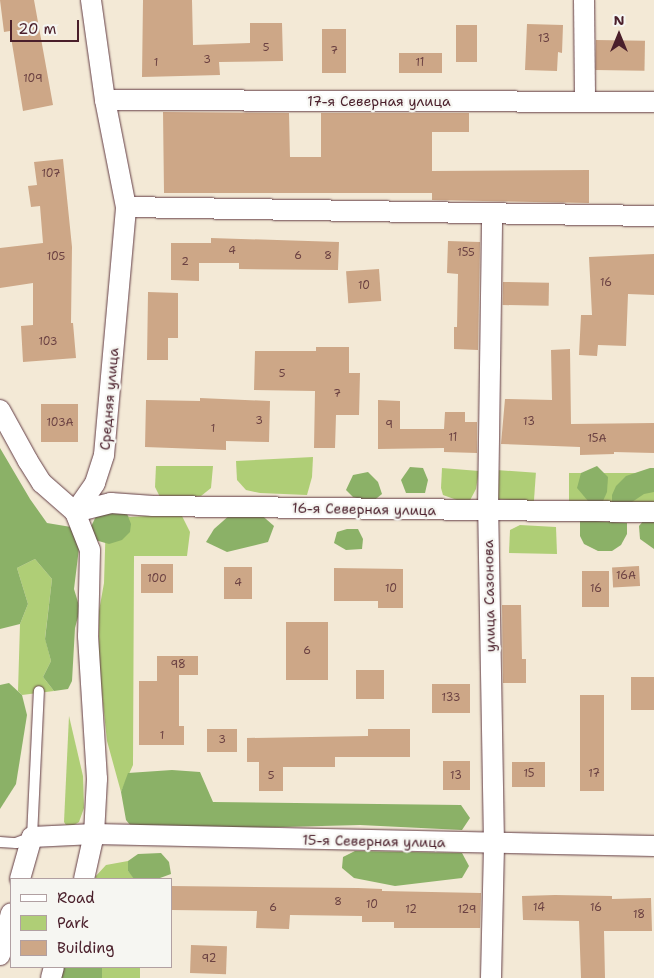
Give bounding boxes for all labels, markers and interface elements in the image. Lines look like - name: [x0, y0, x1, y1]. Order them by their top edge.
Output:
- scale bar: [12, 10, 81, 42]
- north arrow: [594, 10, 644, 60]
- text: N: [613, 11, 625, 29]
- text: 20 m: [18, 19, 57, 39]
- house number: 13: [538, 32, 550, 46]
- house number: 5: [263, 41, 269, 55]
- house number: 7: [330, 44, 338, 58]
- house number: 3: [203, 53, 211, 67]
- house number: 1: [154, 56, 158, 70]
- house number: 11: [416, 56, 424, 70]
- house number: 109: [23, 72, 43, 86]
- street label: 17-я Северная улица: [307, 93, 451, 109]
- house number: 107: [41, 167, 61, 181]
- house number: 4: [228, 244, 236, 258]
- house number: 155: [457, 246, 475, 260]
- house number: 6: [294, 249, 302, 263]
- house number: 8: [324, 249, 332, 263]
- house number: 105: [47, 250, 65, 264]
- house number: 2: [181, 255, 189, 269]
- house number: 16: [600, 276, 612, 290]
- house number: 10: [358, 279, 370, 293]
- house number: 103: [38, 335, 58, 349]
- street label: Средняя улица: [96, 347, 122, 451]
- house number: 5: [279, 367, 285, 381]
- house number: 7: [333, 387, 341, 401]
- house number: 3: [255, 414, 263, 428]
- house number: 13: [523, 415, 535, 429]
- house number: 103А: [46, 416, 74, 430]
- house number: 9: [385, 418, 393, 432]
- house number: 1: [211, 422, 215, 436]
- house number: 11: [449, 431, 457, 445]
- house number: 15А: [587, 432, 607, 446]
- street label: 16-я Северная улица: [292, 499, 436, 519]
- street label: улица Сазонова: [480, 540, 498, 652]
- house number: 16А: [616, 569, 636, 583]
- house number: 100: [147, 572, 167, 586]
- house number: 4: [234, 576, 242, 590]
- house number: 10: [385, 582, 397, 596]
- house number: 16: [590, 582, 602, 596]
- house number: 6: [303, 644, 311, 658]
- house number: 98: [170, 658, 186, 672]
- house number: 133: [442, 691, 460, 705]
- house number: 1: [160, 729, 164, 743]
- house number: 3: [218, 733, 226, 747]
- house number: 15: [523, 767, 535, 781]
- house number: 17: [588, 767, 600, 781]
- house number: 5: [268, 769, 274, 783]
- house number: 13: [450, 769, 462, 783]
- street label: 15-я Северная улица: [302, 831, 446, 851]
- legend: [10, 878, 172, 968]
- text: Road: [57, 888, 95, 908]
- house number: 8: [334, 895, 342, 909]
- house number: 10: [366, 898, 378, 912]
- house number: 6: [269, 901, 277, 915]
- house number: 14: [533, 901, 545, 915]
- house number: 16: [590, 901, 602, 915]
- house number: 12: [405, 903, 417, 917]
- house number: 129: [458, 903, 476, 917]
- house number: 18: [633, 908, 645, 922]
- text: Park: [57, 913, 89, 933]
- text: Building: [57, 938, 114, 958]
- house number: 92: [202, 952, 216, 966]

